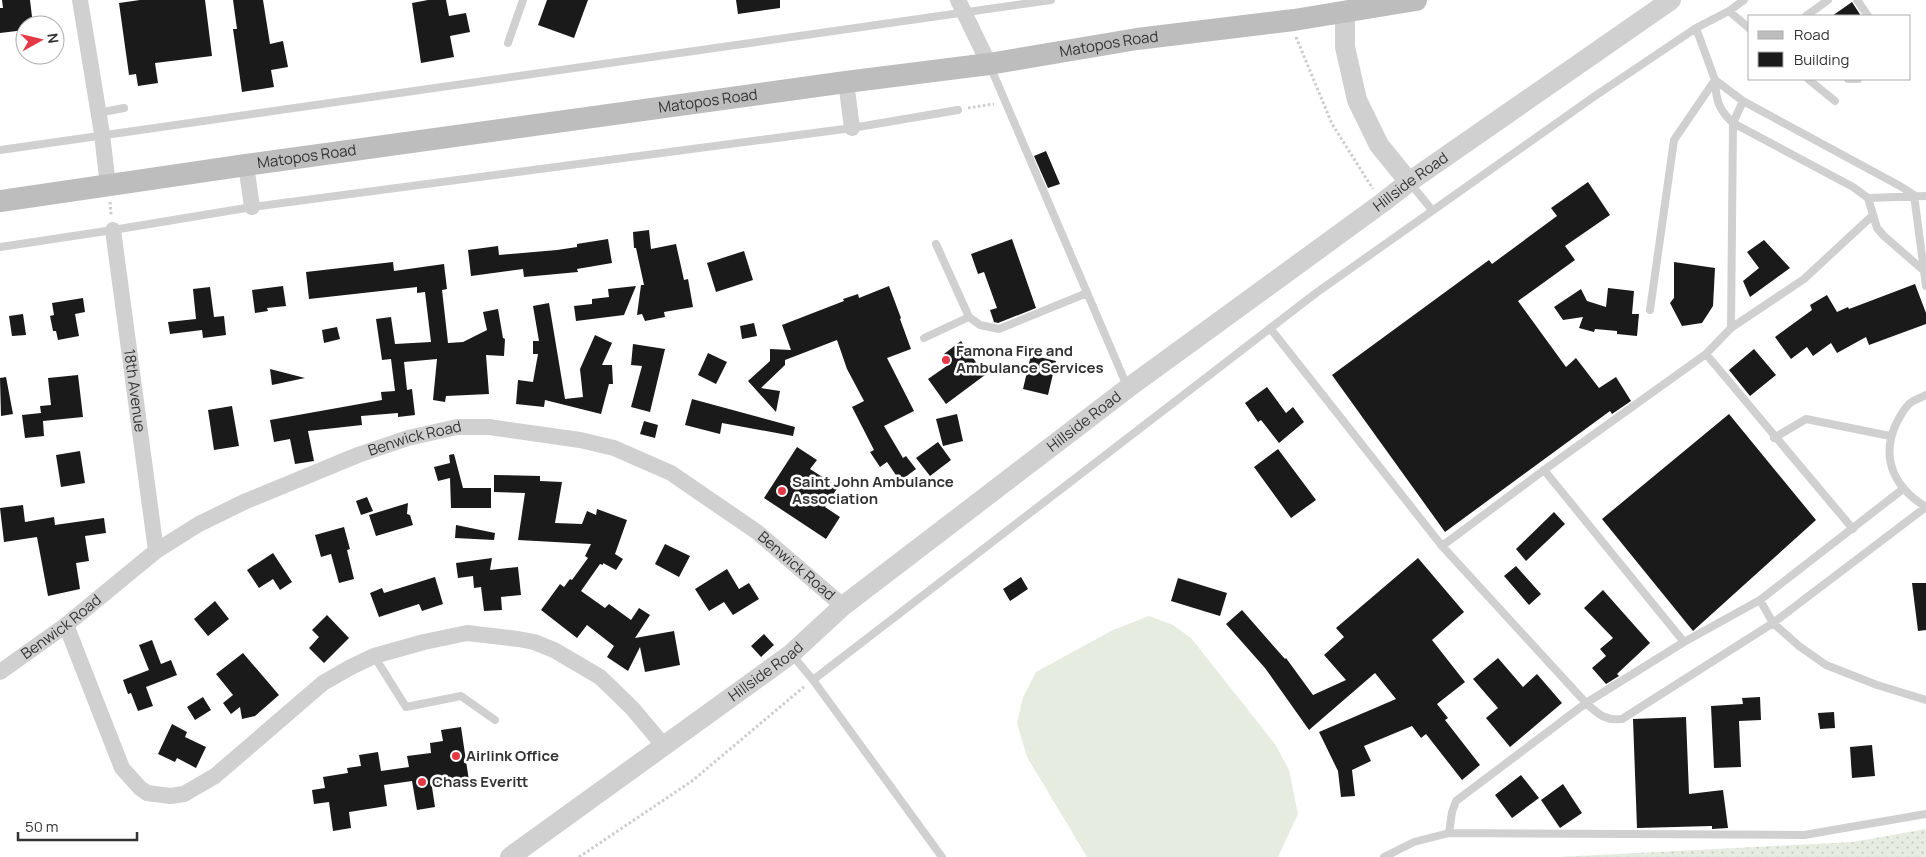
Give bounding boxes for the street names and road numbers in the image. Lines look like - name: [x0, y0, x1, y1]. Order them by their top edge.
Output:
- street label: Matopos Road: [1058, 26, 1159, 62]
- street label: Matopos Road: [657, 83, 759, 118]
- street label: Matopos Road: [256, 139, 358, 173]
- street label: Hillside Road: [1368, 147, 1452, 216]
- street label: 18th Avenue: [119, 348, 151, 434]
- street label: Hillside Road: [1042, 386, 1125, 456]
- street label: Benwick Road: [365, 415, 463, 461]
- street label: Benwick Road: [753, 526, 840, 605]
- street label: Benwick Road: [16, 589, 106, 664]
- street label: Hillside Road: [724, 637, 808, 706]

